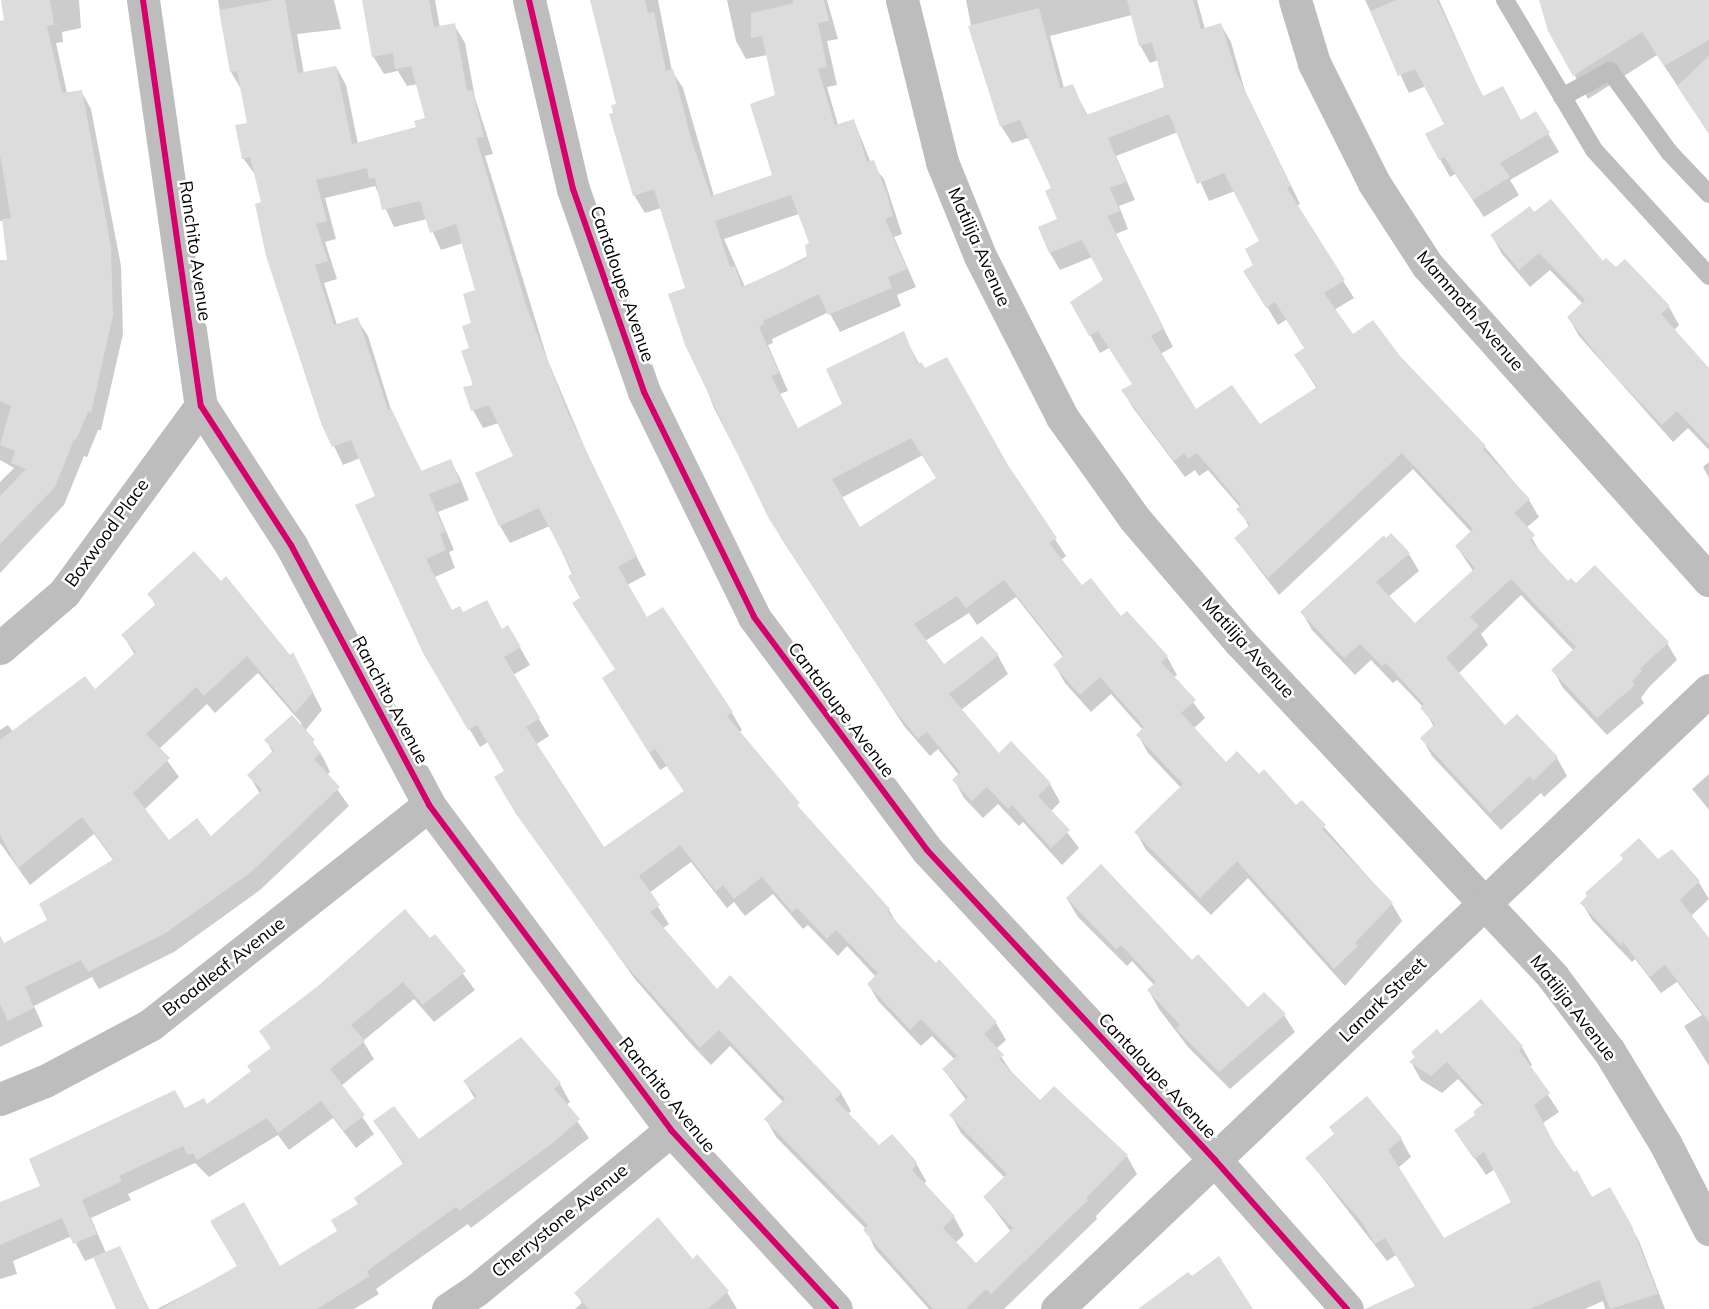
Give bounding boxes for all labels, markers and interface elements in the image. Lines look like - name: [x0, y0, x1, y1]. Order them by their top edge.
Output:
- street label: Ranchito Avenue: [174, 179, 216, 323]
- street label: Matilija Avenue: [943, 184, 1015, 310]
- street label: Cantaloupe Avenue: [585, 203, 659, 365]
- street label: Mammoth Avenue: [1412, 246, 1528, 376]
- street label: Boxwood Place: [60, 475, 154, 591]
- street label: Matilija Avenue: [1197, 593, 1299, 703]
- street label: Ranchito Avenue: [347, 633, 433, 767]
- street label: Cantaloupe Avenue: [783, 638, 899, 782]
- street label: Broadleaf Avenue: [159, 913, 289, 1021]
- street label: Matilija Avenue: [1525, 951, 1621, 1065]
- street label: Lanark Street: [1335, 953, 1431, 1047]
- street label: Cantaloupe Avenue: [1093, 1009, 1221, 1143]
- street label: Ranchito Avenue: [614, 1033, 720, 1157]
- street label: Cherrystone Avenue: [488, 1160, 632, 1282]

